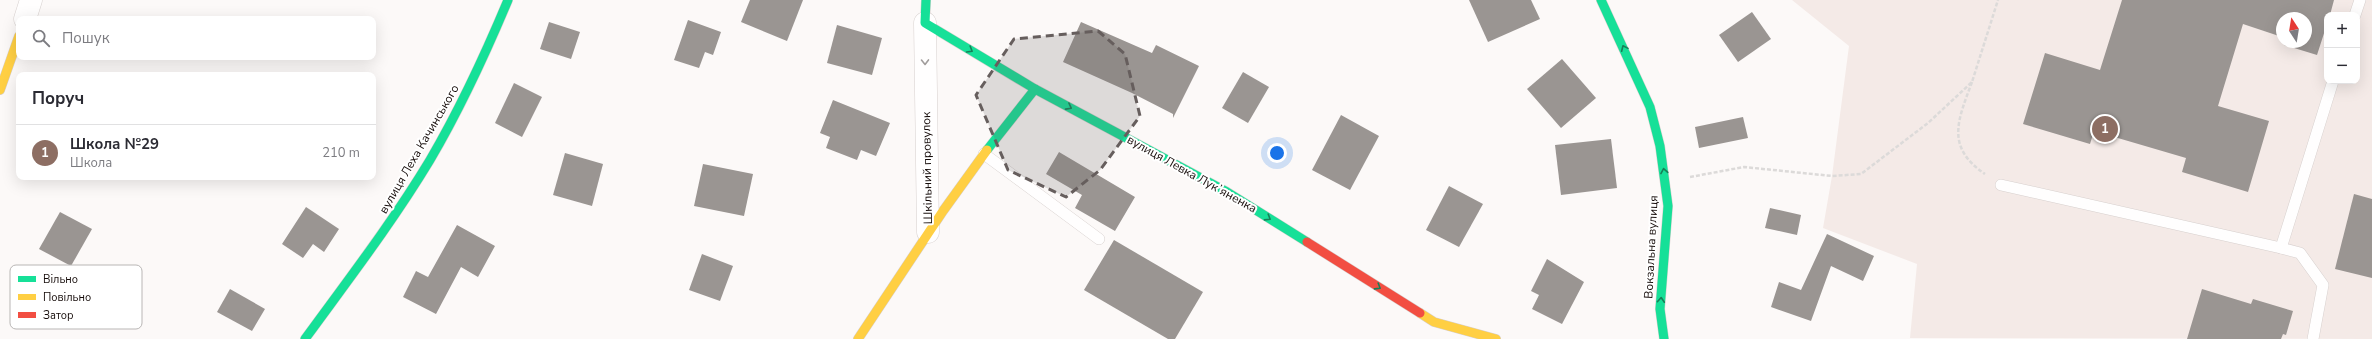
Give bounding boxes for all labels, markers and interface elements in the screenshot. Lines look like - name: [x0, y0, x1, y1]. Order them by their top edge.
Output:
- north arrow: [2276, 12, 2312, 48]
- map controls: [2324, 12, 2360, 84]
- button: +: [2324, 12, 2360, 48]
- search box: [16, 16, 376, 60]
- icon: search: [30, 27, 52, 49]
- text: Пошук: [62, 28, 110, 48]
- one-way arrow: [966, 45, 973, 52]
- one-way arrow: [1621, 45, 1629, 52]
- button: −: [2324, 48, 2360, 84]
- one-way arrow: [921, 59, 930, 65]
- street label: вулиця Леха Качинського: [375, 81, 463, 216]
- text: Поруч: [32, 87, 84, 110]
- one-way arrow: [1065, 102, 1072, 110]
- street label: Шкільний провулок: [918, 111, 936, 224]
- pin: 1: [2092, 114, 2118, 144]
- street label: вулиця Левка Лукʼяненка: [1124, 132, 1260, 216]
- text: Школа №29: [70, 134, 159, 154]
- your location: [1267, 143, 1287, 163]
- text: 1: [41, 144, 49, 162]
- text: 210 m: [322, 144, 360, 162]
- text: Школа: [70, 154, 112, 172]
- one-way arrow: [1660, 168, 1669, 174]
- street label: Вокзальна вулиця: [1640, 195, 1662, 299]
- one-way arrow: [1264, 213, 1271, 220]
- legend: [10, 265, 142, 329]
- text: Вільно: [43, 272, 78, 287]
- one-way arrow: [1374, 282, 1381, 290]
- text: Повільно: [43, 290, 91, 305]
- one-way arrow: [1656, 297, 1665, 303]
- text: Затор: [43, 308, 74, 323]

